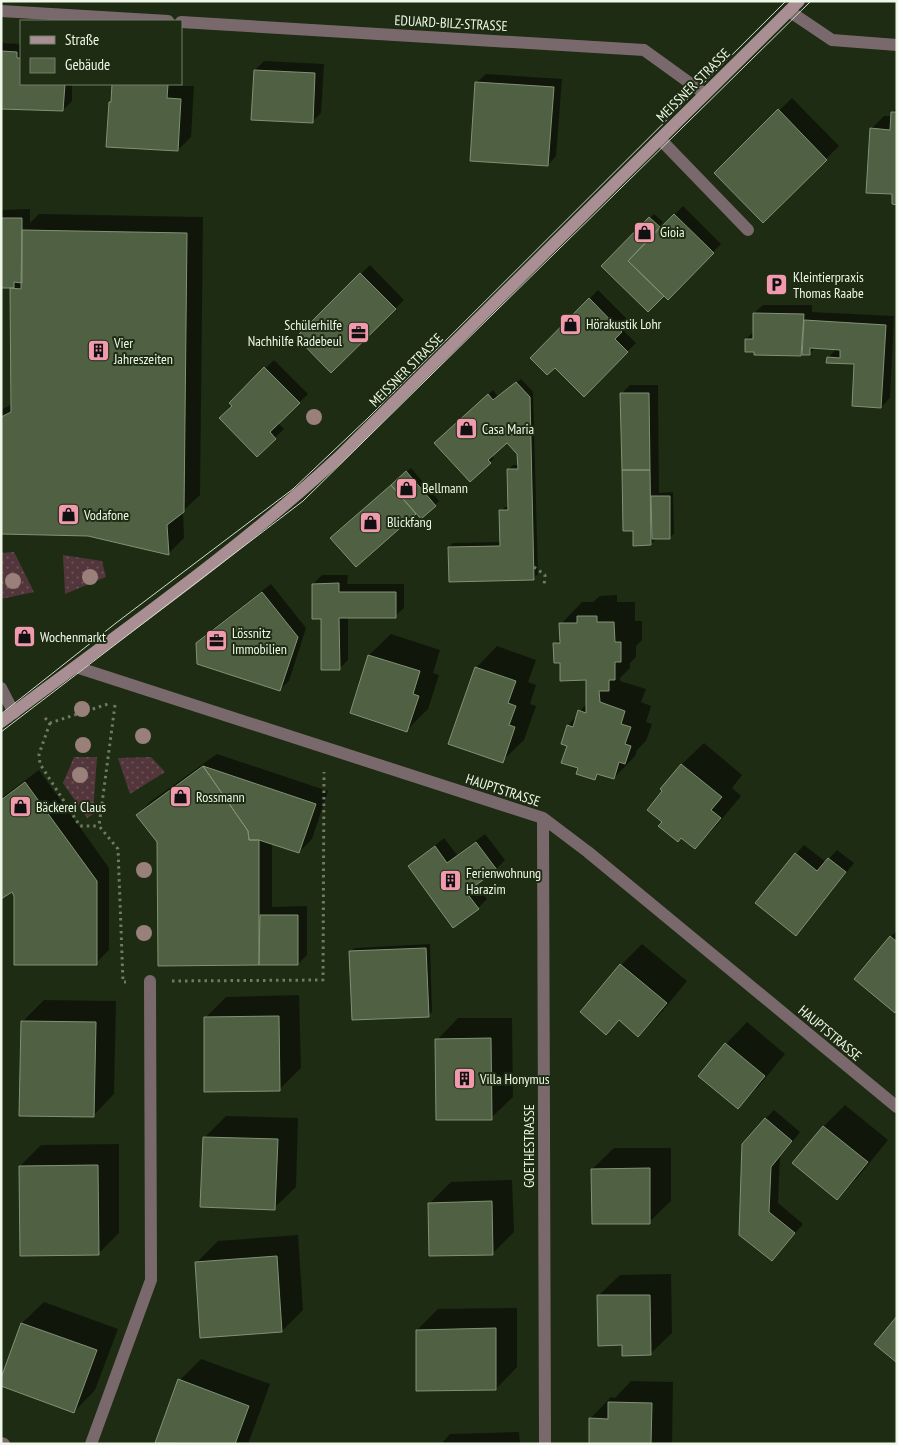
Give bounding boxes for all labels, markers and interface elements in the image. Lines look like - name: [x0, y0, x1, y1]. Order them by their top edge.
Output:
- street label: EDUARD-BILZ-STRASSE: [394, 11, 508, 35]
- legend: [20, 20, 182, 85]
- text: Straße: [65, 30, 99, 49]
- street label: MEISSNER STRASSE: [652, 44, 734, 126]
- text: Gebäude: [65, 55, 110, 74]
- shop icon: Gioia: [632, 220, 656, 244]
- place label: Gioia: [660, 223, 685, 241]
- place label: Kleintierpraxis Thomas Raabe: [793, 268, 864, 302]
- parking icon: Kleintierpraxis Thomas Raabe: [765, 273, 789, 297]
- shop icon: Hörakustik Lohr: [558, 312, 582, 336]
- place label: Hörakustik Lohr: [586, 315, 662, 333]
- place label: Schülerhilfe Nachhilfe Radebeul: [248, 316, 343, 350]
- office icon: Schülerhilfe Nachhilfe Radebeul: [346, 321, 370, 345]
- street label: MEISSNER STRASSE: [365, 329, 447, 411]
- place label: Vier Jahreszeiten: [113, 334, 173, 368]
- building icon: Vier Jahreszeiten: [86, 339, 110, 363]
- shop icon: Casa Maria: [454, 417, 478, 441]
- place label: Casa Maria: [482, 420, 534, 438]
- shop icon: Bellmann: [394, 476, 418, 500]
- place label: Bellmann: [422, 479, 468, 497]
- shop icon: Vodafone: [56, 503, 80, 527]
- place label: Vodafone: [83, 506, 129, 524]
- shop icon: Blickfang: [359, 510, 383, 534]
- place label: Blickfang: [387, 513, 432, 531]
- place label: Lössnitz Immobilien: [232, 624, 287, 658]
- shop icon: Wochenmarkt: [12, 625, 36, 649]
- place label: Wochenmarkt: [40, 628, 106, 646]
- office icon: Lössnitz Immobilien: [204, 629, 228, 653]
- street label: HAUPTSTRASSE: [464, 770, 542, 810]
- shop icon: Rossmann: [168, 785, 192, 809]
- place label: Rossmann: [196, 788, 245, 806]
- shop icon: Bäckerei Claus: [8, 795, 32, 819]
- place label: Bäckerei Claus: [36, 798, 106, 816]
- place label: Ferienwohnung Harazim: [466, 864, 541, 898]
- building icon: Ferienwohnung Harazim: [438, 869, 462, 893]
- street label: HAUPTSTRASSE: [795, 1001, 865, 1065]
- building icon: Villa Honymus: [452, 1067, 476, 1091]
- place label: Villa Honymus: [479, 1070, 550, 1088]
- street label: GOETHESTRASSE: [520, 1104, 538, 1188]

